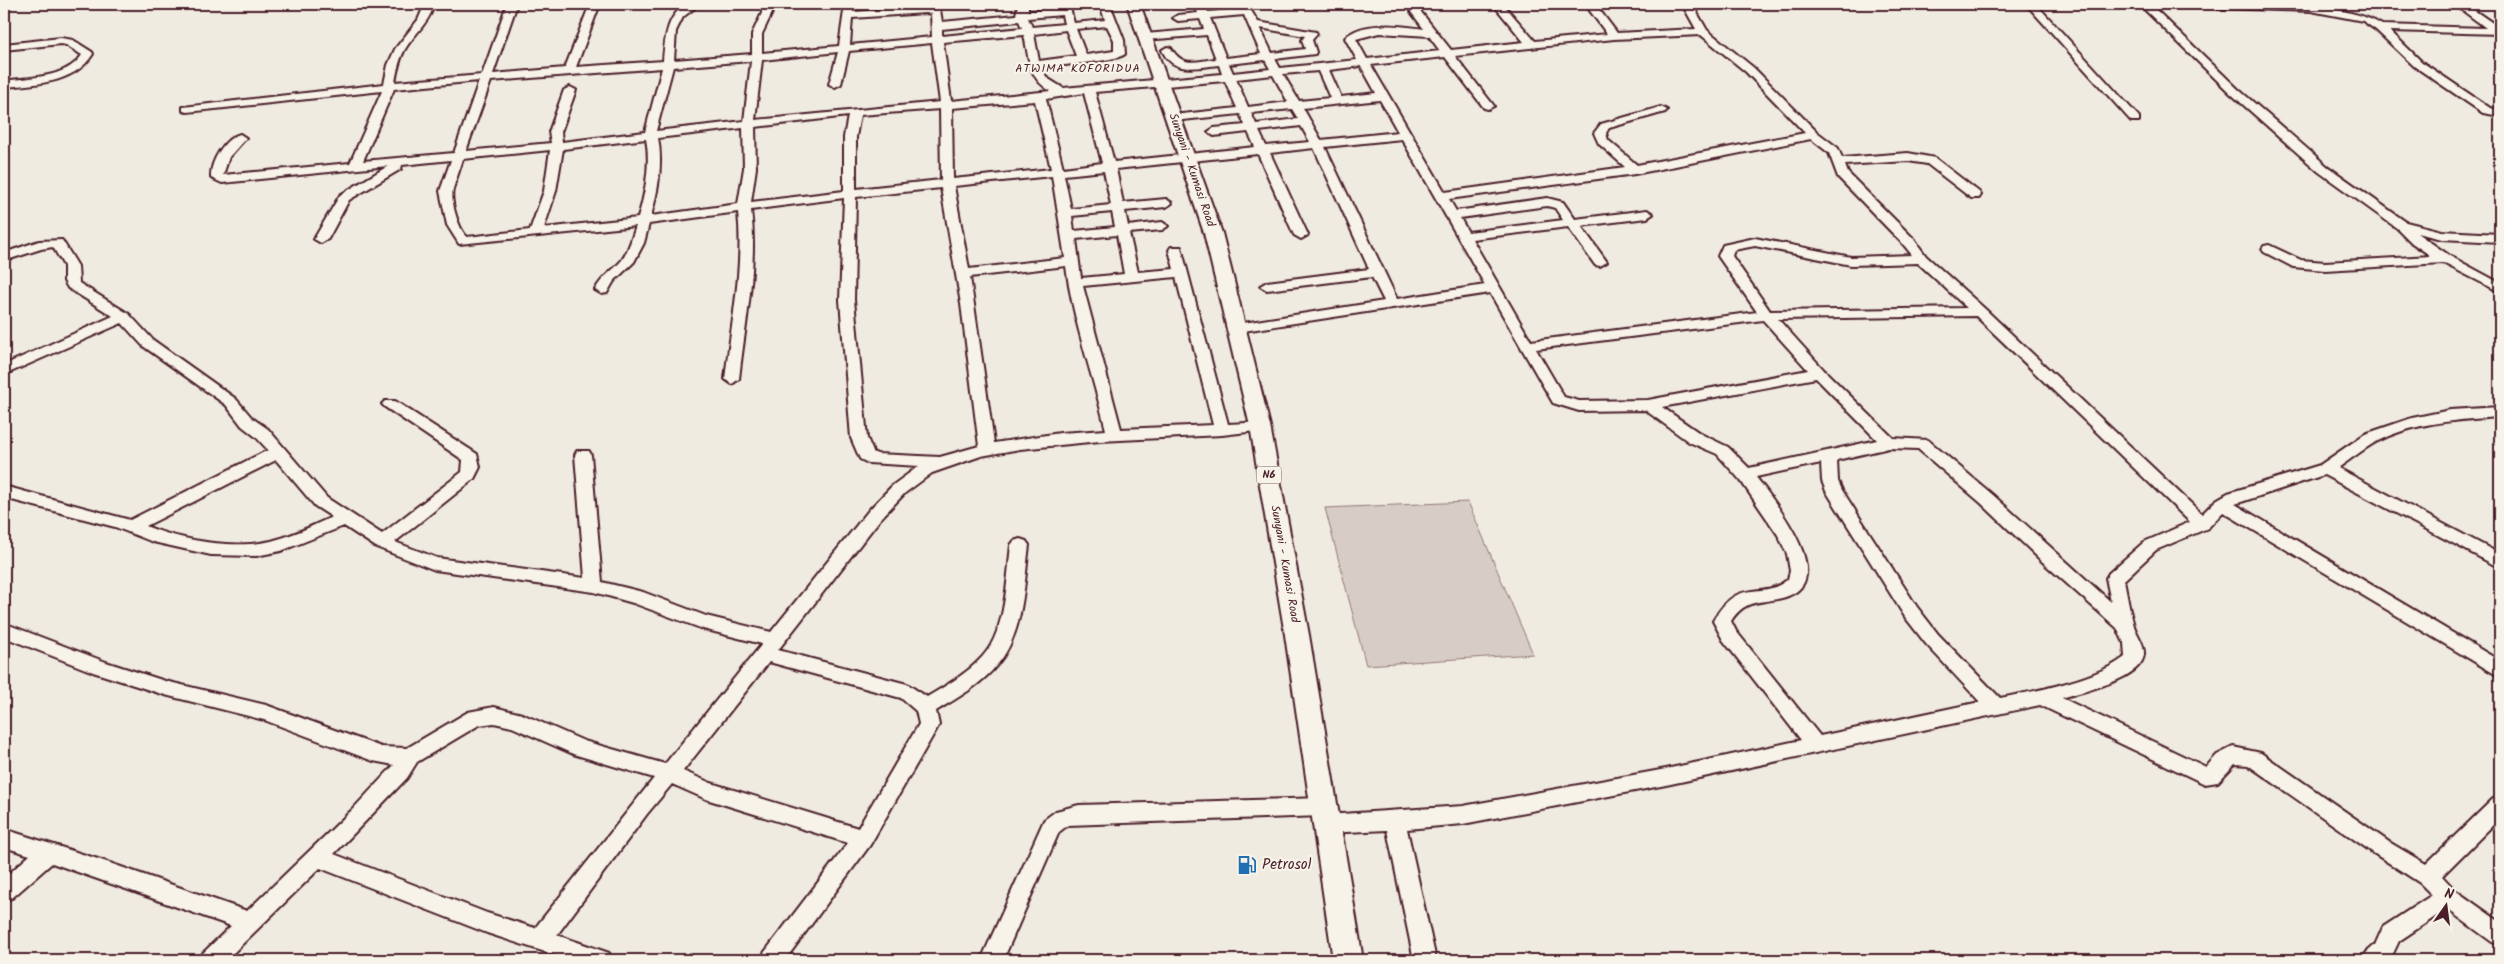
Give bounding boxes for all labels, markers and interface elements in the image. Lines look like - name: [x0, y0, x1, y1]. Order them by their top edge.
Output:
- district label: ATWIMA KOFORIDUA: [1015, 59, 1141, 78]
- street label: Sunyani - Kumasi Road: [1164, 111, 1221, 230]
- road number: N6: [1256, 466, 1282, 484]
- street label: Sunyani - Kumasi Road: [1265, 504, 1305, 625]
- place label: Petrosol: [1262, 853, 1312, 877]
- fuel station icon: Petrosol: [1236, 854, 1258, 876]
- north arrow: [2422, 882, 2472, 932]
- text: N: [2442, 883, 2456, 906]

